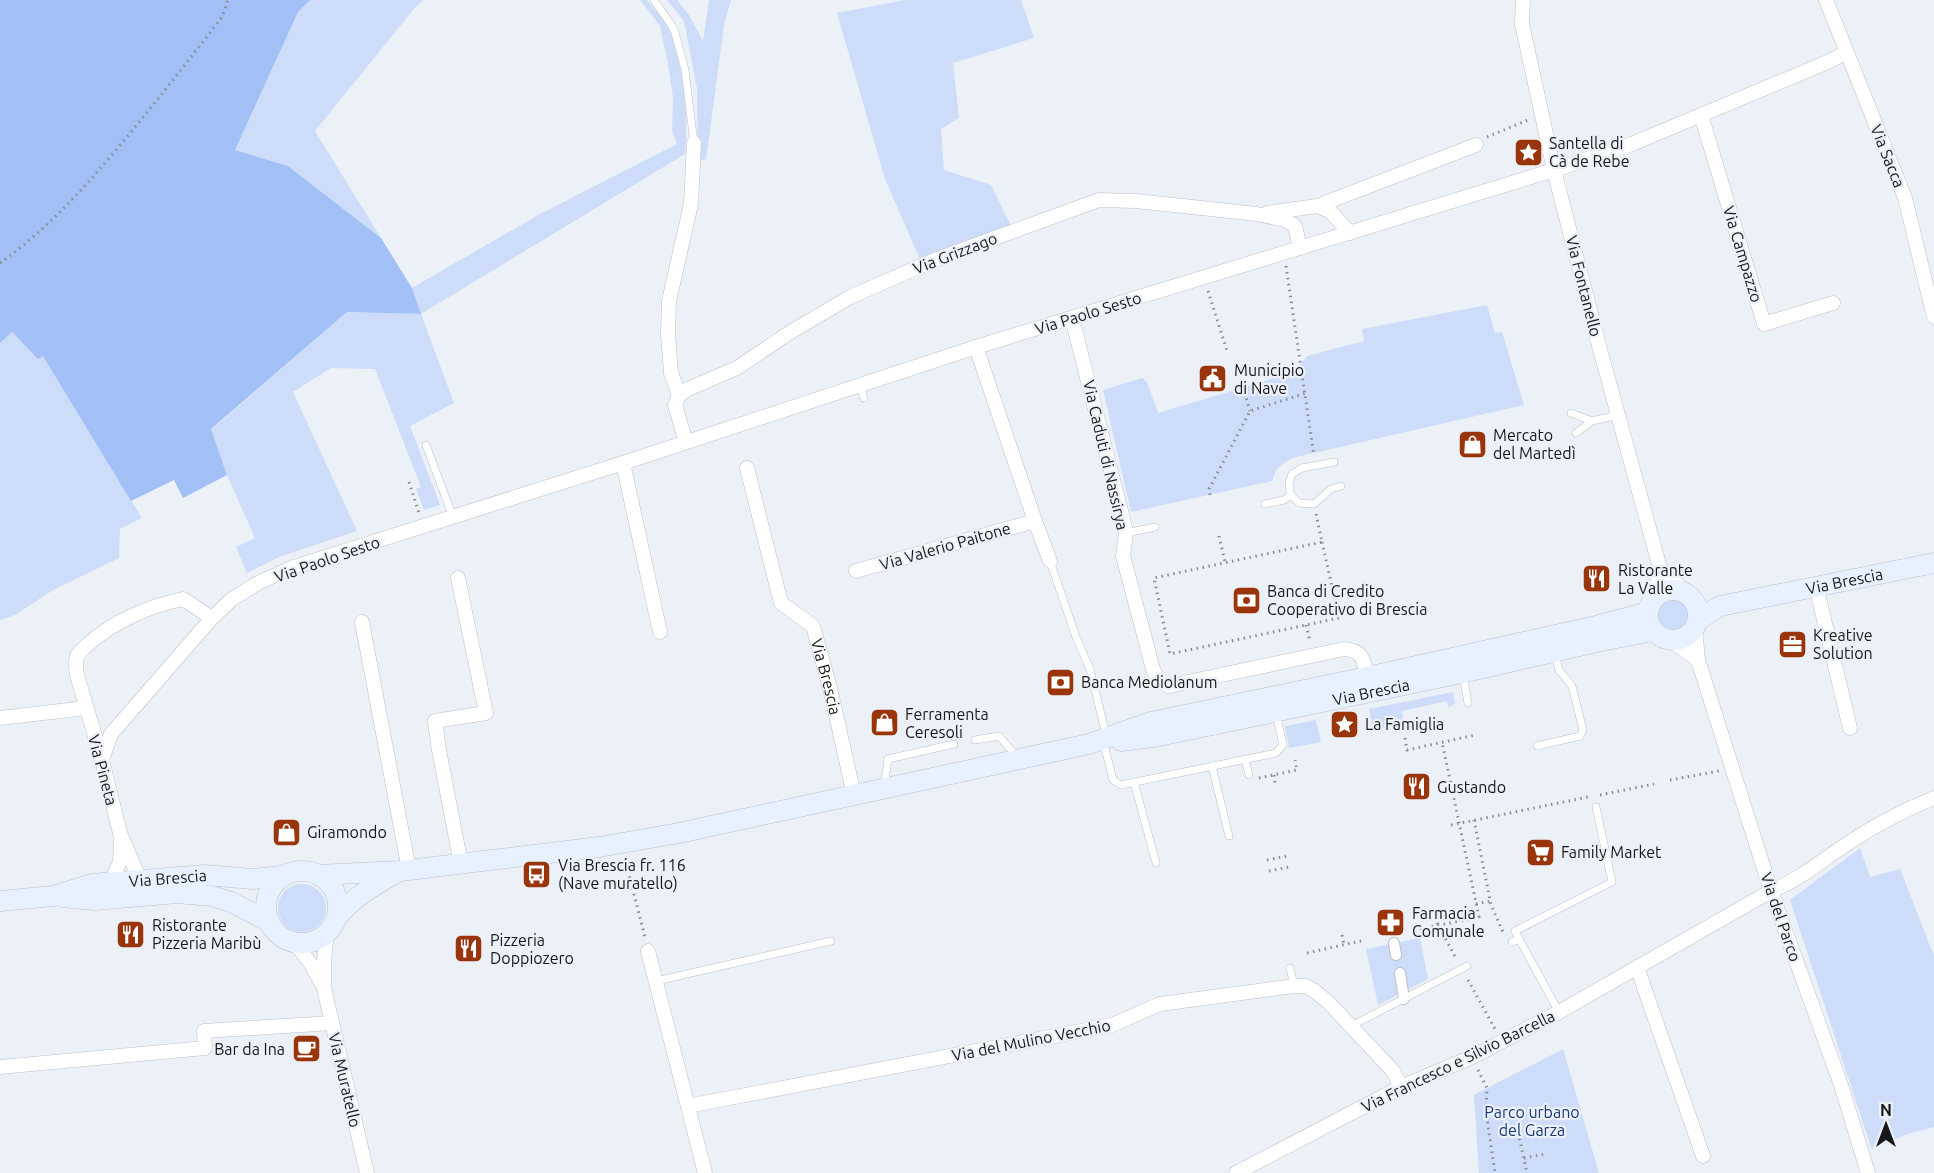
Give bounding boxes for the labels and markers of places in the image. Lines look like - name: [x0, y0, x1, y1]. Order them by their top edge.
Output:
- place label: Santella di Cà de Rebe: [1549, 134, 1630, 170]
- place icon: Santella di Cà de Rebe: [1512, 136, 1544, 168]
- place label: Municipio di Nave: [1234, 361, 1304, 397]
- public building icon: Municipio di Nave: [1197, 363, 1229, 395]
- place label: Mercato del Martedì: [1493, 426, 1576, 462]
- shop icon: Mercato del Martedì: [1456, 428, 1488, 460]
- place label: Ristorante La Valle: [1618, 561, 1693, 597]
- restaurant icon: Ristorante La Valle: [1581, 563, 1613, 595]
- place label: Banca di Credito Cooperativo di Brescia: [1267, 582, 1427, 618]
- bank icon: Banca di Credito Cooperativo di Brescia: [1230, 584, 1262, 616]
- place label: Kreative Solution: [1813, 626, 1873, 662]
- office icon: Kreative Solution: [1776, 628, 1808, 660]
- bank icon: Banca Mediolanum: [1044, 666, 1076, 698]
- place label: Banca Mediolanum: [1081, 673, 1218, 691]
- place label: Ferramenta Ceresoli: [905, 705, 989, 741]
- shop icon: Ferramenta Ceresoli: [868, 707, 900, 739]
- place icon: La Famiglia: [1328, 708, 1360, 740]
- place label: La Famiglia: [1365, 715, 1444, 733]
- restaurant icon: Gustando: [1400, 771, 1432, 803]
- place label: Gustando: [1437, 778, 1506, 796]
- shop icon: Giramondo: [270, 816, 302, 848]
- place label: Giramondo: [307, 823, 387, 841]
- supermarket icon: Family Market: [1524, 836, 1556, 868]
- place label: Family Market: [1561, 843, 1662, 861]
- place label: Via Brescia fr. 116 (Nave muratello): [558, 856, 686, 893]
- bus stop icon: Via Brescia fr. 116 (Nave muratello): [521, 858, 553, 890]
- place label: Farmacia Comunale: [1412, 904, 1484, 940]
- pharmacy icon: Farmacia Comunale: [1375, 906, 1407, 938]
- place label: Ristorante Pizzeria Maribù: [152, 916, 261, 952]
- restaurant icon: Ristorante Pizzeria Maribù: [115, 918, 147, 950]
- place label: Pizzeria Doppiozero: [490, 931, 574, 967]
- restaurant icon: Pizzeria Doppiozero: [453, 933, 485, 965]
- cafe icon: Bar da Ina: [290, 1033, 322, 1065]
- place label: Bar da Ina: [214, 1040, 285, 1058]

